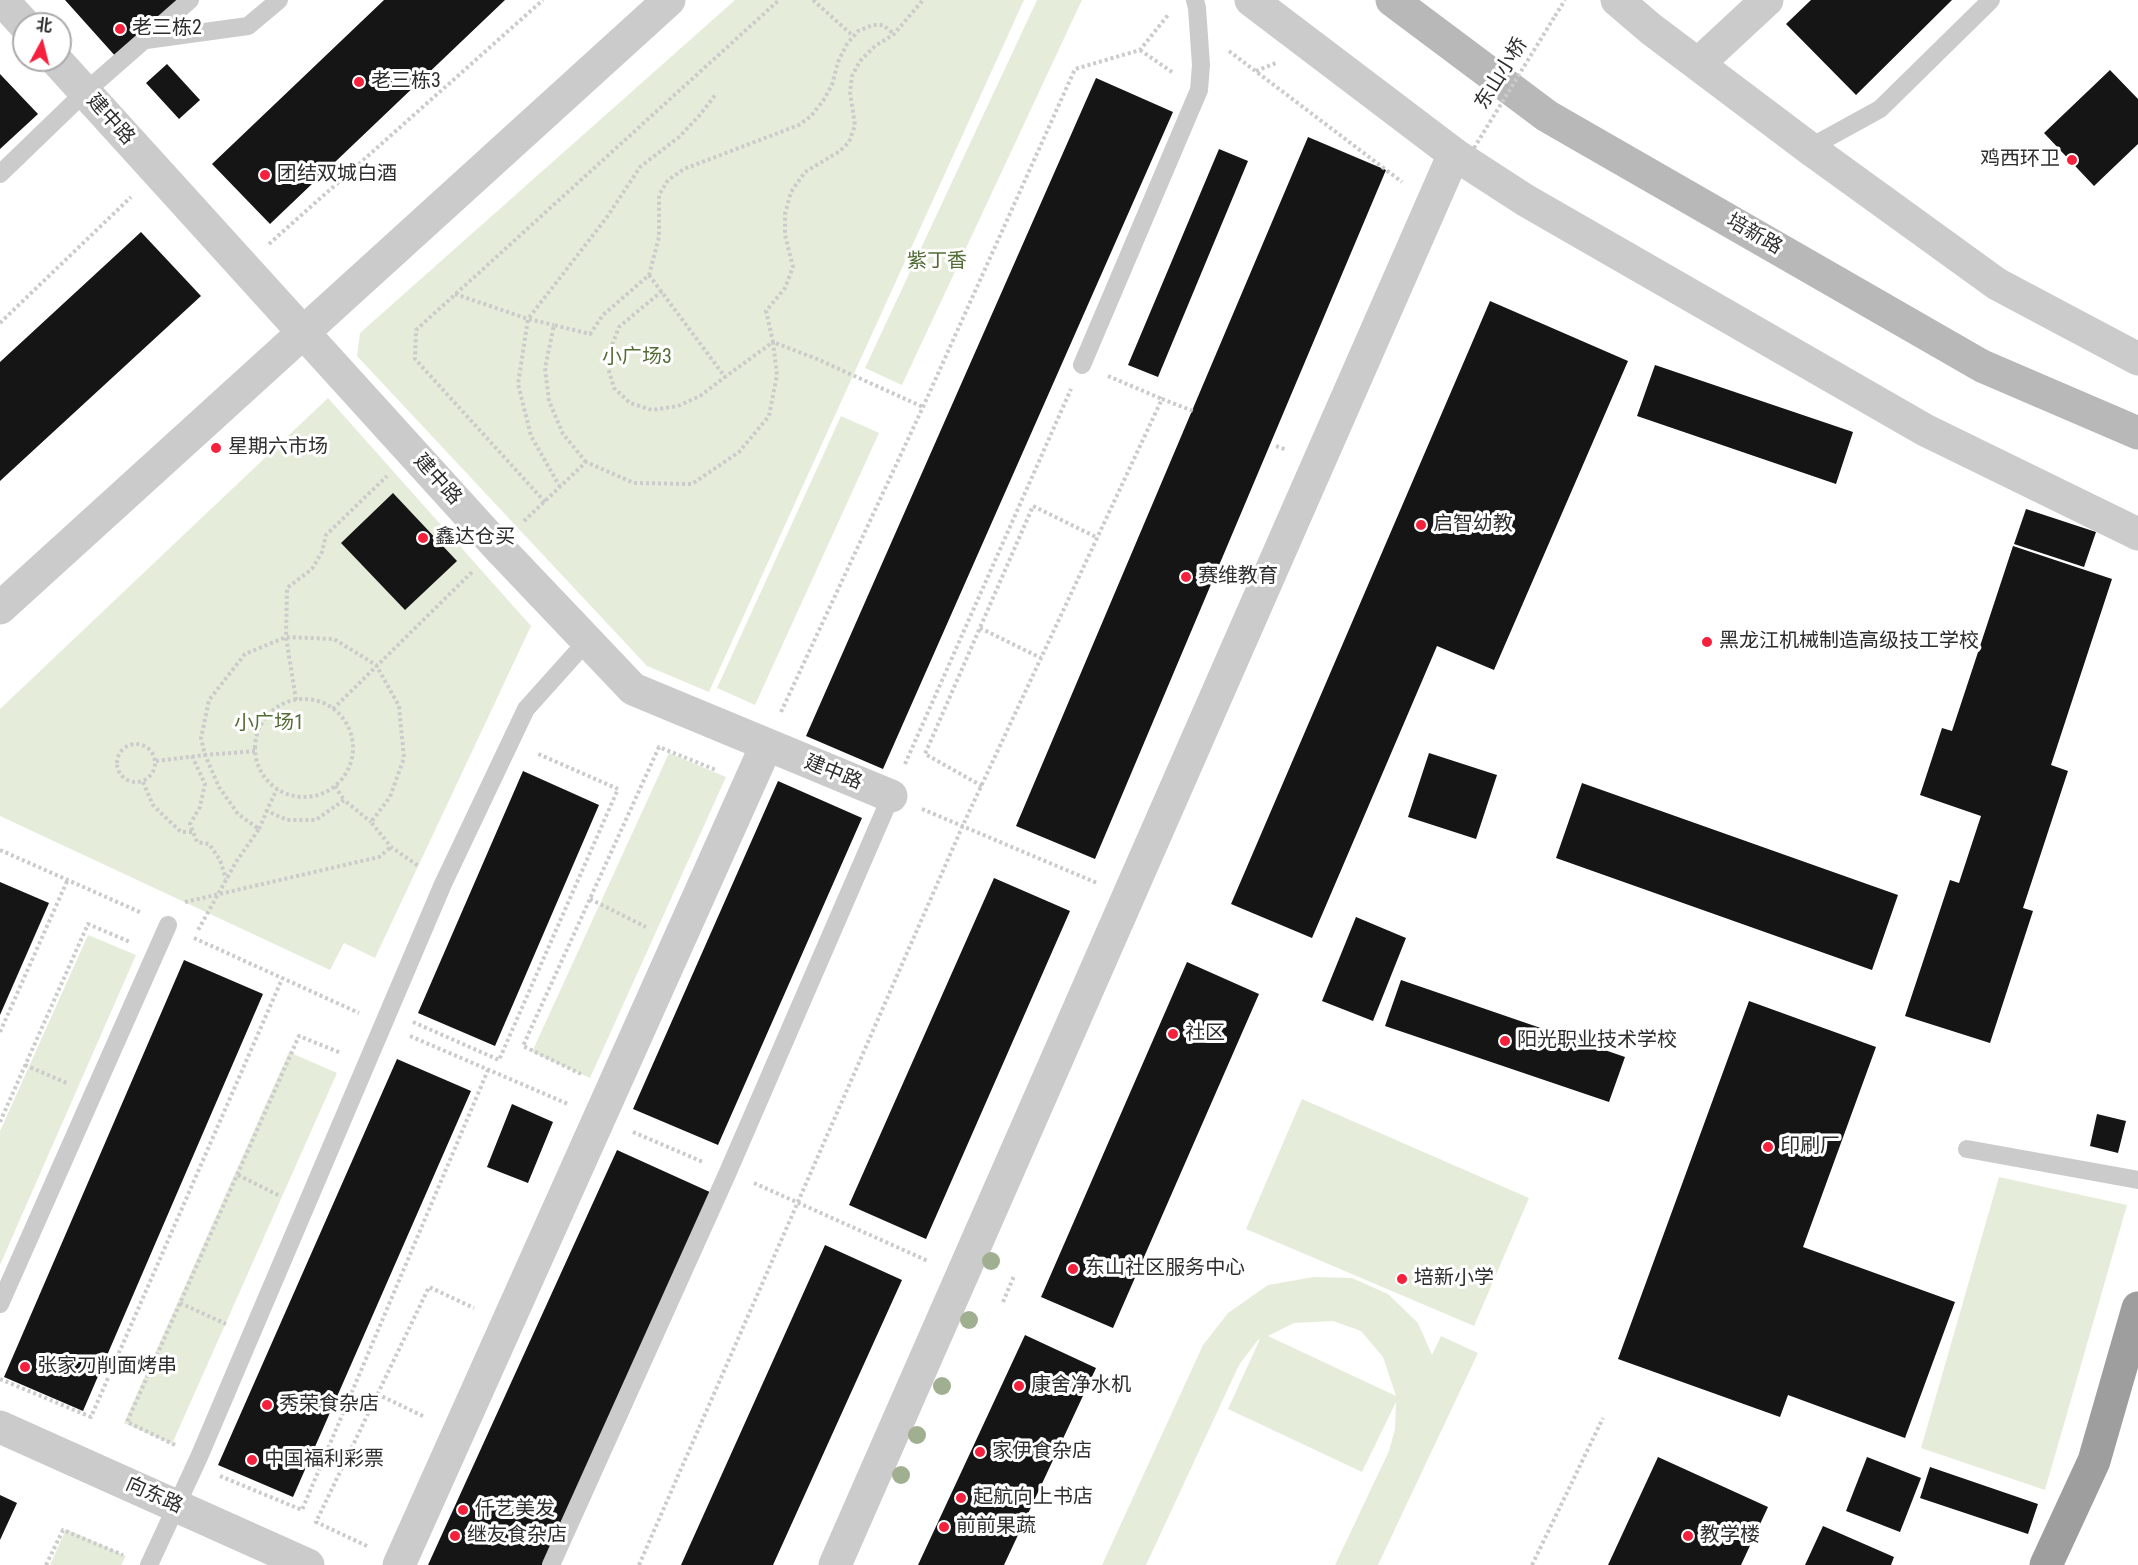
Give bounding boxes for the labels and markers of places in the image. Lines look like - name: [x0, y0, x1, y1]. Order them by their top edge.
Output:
- place label: 老三栋2: [132, 17, 202, 41]
- marker: 老三栋2: [113, 22, 127, 36]
- place label: 老三栋3: [371, 70, 441, 94]
- marker: 老三栋3: [352, 75, 366, 89]
- place label: 鸡西环卫: [1980, 148, 2060, 172]
- marker: 鸡西环卫: [2065, 153, 2079, 167]
- place label: 团结双城白酒: [277, 163, 397, 187]
- marker: 团结双城白酒: [258, 168, 272, 182]
- place label: 星期六市场: [228, 436, 328, 460]
- marker: 星期六市场: [209, 441, 223, 455]
- place label: 启智幼教: [1433, 513, 1513, 537]
- marker: 启智幼教: [1414, 518, 1428, 532]
- place label: 鑫达仓买: [435, 526, 515, 550]
- marker: 鑫达仓买: [416, 531, 430, 545]
- place label: 赛维教育: [1198, 565, 1278, 589]
- marker: 赛维教育: [1179, 570, 1193, 584]
- place label: 黑龙江机械制造高级技工学校: [1719, 630, 1979, 654]
- marker: 黑龙江机械制造高级技工学校: [1700, 635, 1714, 649]
- place label: 社区: [1185, 1022, 1225, 1046]
- marker: 社区: [1166, 1027, 1180, 1041]
- place label: 阳光职业技术学校: [1517, 1029, 1677, 1053]
- marker: 阳光职业技术学校: [1498, 1034, 1512, 1048]
- place label: 印刷厂: [1780, 1135, 1840, 1159]
- marker: 印刷厂: [1761, 1140, 1775, 1154]
- place label: 东山社区服务中心: [1085, 1257, 1245, 1281]
- marker: 东山社区服务中心: [1066, 1262, 1080, 1276]
- place label: 培新小学: [1414, 1267, 1494, 1291]
- marker: 培新小学: [1395, 1272, 1409, 1286]
- place label: 张家刀削面烤串: [37, 1355, 177, 1379]
- marker: 张家刀削面烤串: [18, 1360, 32, 1374]
- place label: 康舍净水机: [1031, 1374, 1131, 1398]
- marker: 康舍净水机: [1012, 1379, 1026, 1393]
- place label: 秀荣食杂店: [279, 1393, 379, 1417]
- marker: 秀荣食杂店: [260, 1398, 274, 1412]
- place label: 家伊食杂店: [992, 1440, 1092, 1464]
- marker: 家伊食杂店: [973, 1445, 987, 1459]
- place label: 中国福利彩票: [264, 1448, 384, 1472]
- marker: 中国福利彩票: [245, 1453, 259, 1467]
- place label: 起航向上书店: [973, 1486, 1093, 1510]
- marker: 起航向上书店: [954, 1491, 968, 1505]
- place label: 仟艺美发: [475, 1498, 555, 1522]
- marker: 仟艺美发: [456, 1503, 470, 1517]
- place label: 前前果蔬: [956, 1515, 1036, 1539]
- marker: 前前果蔬: [937, 1520, 951, 1534]
- place label: 继友食杂店: [467, 1524, 567, 1548]
- place label: 教学楼: [1700, 1524, 1760, 1548]
- marker: 继友食杂店: [448, 1529, 462, 1543]
- marker: 教学楼: [1681, 1529, 1695, 1543]

